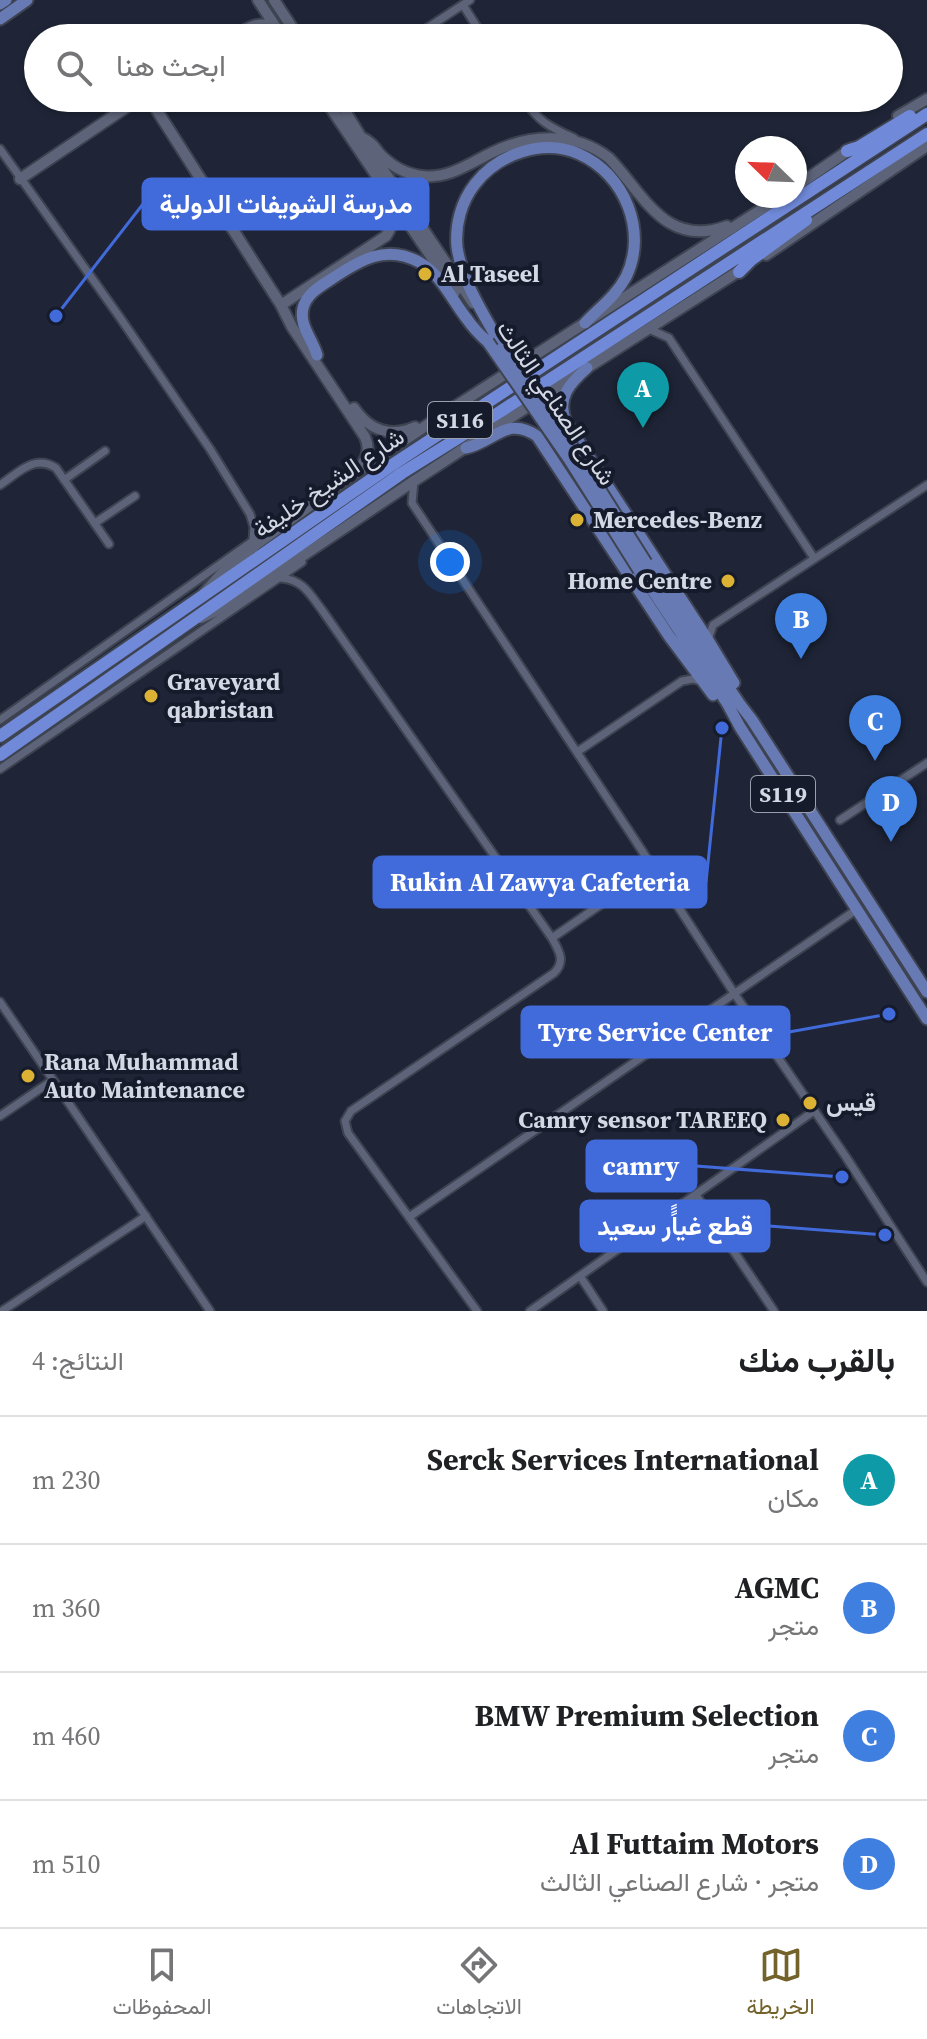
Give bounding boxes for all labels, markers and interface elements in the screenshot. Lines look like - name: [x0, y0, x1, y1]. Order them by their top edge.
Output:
- search box: [24, 24, 903, 112]
- text: ابحث هنا: [116, 45, 226, 86]
- icon: search: [52, 46, 96, 90]
- north arrow: [735, 136, 807, 208]
- callout: مدرسة الشويفات الدولية: [143, 179, 428, 229]
- text: مدرسة الشويفات الدولية: [159, 186, 413, 222]
- place label: Al Taseel: [441, 257, 540, 290]
- marker: Al Taseel: [416, 265, 434, 283]
- street label: شارع الصناعي الثالث: [487, 314, 624, 493]
- pin: A: [617, 362, 669, 428]
- road number: S116: [428, 402, 492, 438]
- street label: شارع الشيخ خليفة: [247, 420, 411, 546]
- place label: Mercedes-Benz: [593, 503, 762, 536]
- marker: Mercedes-Benz: [568, 511, 586, 529]
- your location: [430, 542, 470, 582]
- place label: Home Centre: [567, 564, 712, 597]
- marker: Home Centre: [719, 572, 737, 590]
- pin: B: [775, 593, 827, 659]
- place label: Graveyard qabristan: [167, 665, 280, 726]
- marker: Graveyard qabristan: [142, 687, 160, 705]
- pin: C: [849, 695, 901, 761]
- road number: S119: [751, 776, 815, 812]
- pin: D: [865, 776, 917, 842]
- callout: Rukin Al Zawya Cafeteria: [374, 857, 706, 907]
- text: Rukin Al Zawya Cafeteria: [390, 864, 690, 900]
- callout: Tyre Service Center: [522, 1007, 789, 1057]
- text: Tyre Service Center: [538, 1014, 773, 1050]
- place label: Rana Muhammad Auto Maintenance: [44, 1045, 245, 1106]
- marker: Rana Muhammad Auto Maintenance: [19, 1067, 37, 1085]
- place label: قيس: [826, 1086, 876, 1119]
- marker: قيس: [801, 1094, 819, 1112]
- place label: Camry sensor TAREEQ: [518, 1103, 767, 1136]
- marker: Camry sensor TAREEQ: [774, 1111, 792, 1129]
- callout: camry: [587, 1141, 696, 1191]
- text: camry: [603, 1148, 680, 1184]
- callout: قطع غياًًر سعيد: [581, 1201, 769, 1251]
- text: قطع غياًًر سعيد: [597, 1203, 753, 1244]
- text: بالقرب منك: [738, 1337, 895, 1383]
- text: النتائج: 4: [32, 1343, 124, 1379]
- text: Serck Services International: [427, 1439, 819, 1480]
- text: 230 m: [32, 1462, 101, 1498]
- text: A: [860, 1462, 878, 1498]
- text: مكان: [767, 1480, 819, 1516]
- text: AGMC: [735, 1567, 819, 1608]
- text: 360 m: [32, 1590, 101, 1626]
- text: B: [861, 1590, 877, 1626]
- text: متجر: [768, 1608, 819, 1644]
- text: BMW Premium Selection: [475, 1695, 819, 1736]
- text: 460 m: [32, 1718, 101, 1754]
- text: C: [861, 1718, 877, 1754]
- text: متجر: [768, 1736, 819, 1772]
- text: Al Futtaim Motors: [570, 1823, 819, 1864]
- text: 510 m: [32, 1846, 101, 1882]
- text: D: [860, 1846, 878, 1882]
- text: متجر · شارع الصناعي الثالث: [540, 1864, 819, 1900]
- tab: المحفوظات: [112, 1943, 212, 2026]
- tab: الاتجاهات: [436, 1943, 522, 2026]
- tab: الخريطة: [747, 1943, 815, 2026]

